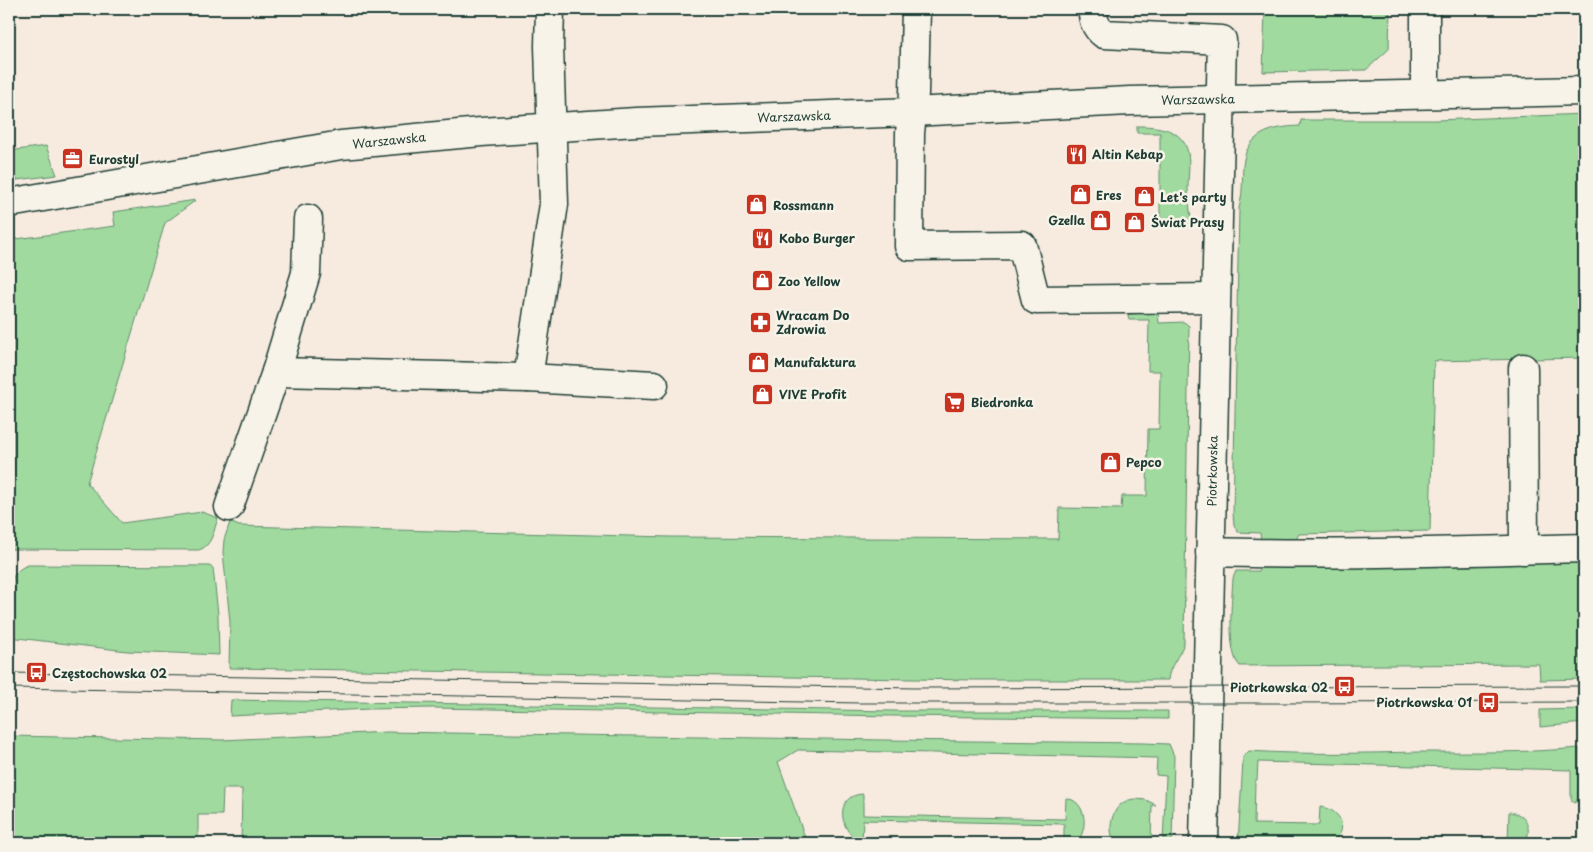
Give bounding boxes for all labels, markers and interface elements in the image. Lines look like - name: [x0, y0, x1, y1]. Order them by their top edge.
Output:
- street label: Warszawska: [1161, 89, 1235, 109]
- street label: Warszawska: [757, 106, 832, 126]
- street label: Warszawska: [351, 127, 427, 153]
- restaurant icon: Altin Kebap: [1064, 142, 1088, 166]
- place label: Altin Kebap: [1092, 145, 1163, 163]
- office icon: Eurostyl: [61, 147, 85, 171]
- place label: Eurostyl: [89, 150, 139, 168]
- shop icon: Eres: [1068, 183, 1092, 207]
- shop icon: Let's party: [1132, 185, 1156, 209]
- place label: Eres: [1096, 186, 1122, 204]
- place label: Let's party: [1160, 188, 1226, 206]
- shop icon: Rossmann: [745, 193, 769, 217]
- place label: Rossmann: [773, 196, 834, 214]
- shop icon: Gzella: [1089, 208, 1113, 232]
- shop icon: Świat Prasy: [1123, 210, 1147, 234]
- place label: Gzella: [1048, 211, 1085, 229]
- place label: Świat Prasy: [1151, 213, 1224, 231]
- restaurant icon: Kobo Burger: [751, 226, 775, 250]
- place label: Kobo Burger: [779, 229, 856, 247]
- shop icon: Zoo Yellow: [750, 269, 774, 293]
- place label: Zoo Yellow: [778, 272, 840, 290]
- place label: Wracam Do Zdrowia: [776, 306, 849, 338]
- pharmacy icon: Wracam Do Zdrowia: [748, 310, 772, 334]
- shop icon: Manufaktura: [746, 350, 770, 374]
- place label: Manufaktura: [774, 353, 857, 371]
- shop icon: VIVE Profit: [751, 382, 775, 406]
- place label: VIVE Profit: [779, 385, 847, 403]
- supermarket icon: Biedronka: [943, 390, 967, 414]
- place label: Biedronka: [971, 393, 1033, 411]
- street label: Piotrkowska: [1202, 435, 1222, 507]
- shop icon: Pepco: [1098, 450, 1122, 474]
- place label: Pepco: [1126, 453, 1161, 471]
- bus stop icon: Częstochowska 02: [24, 661, 48, 685]
- place label: Częstochowska 02: [52, 664, 167, 682]
- bus stop icon: Piotrkowska 02: [1332, 675, 1356, 699]
- place label: Piotrkowska 02: [1230, 678, 1329, 696]
- bus stop icon: Piotrkowska 01: [1476, 690, 1500, 714]
- place label: Piotrkowska 01: [1376, 693, 1472, 711]

